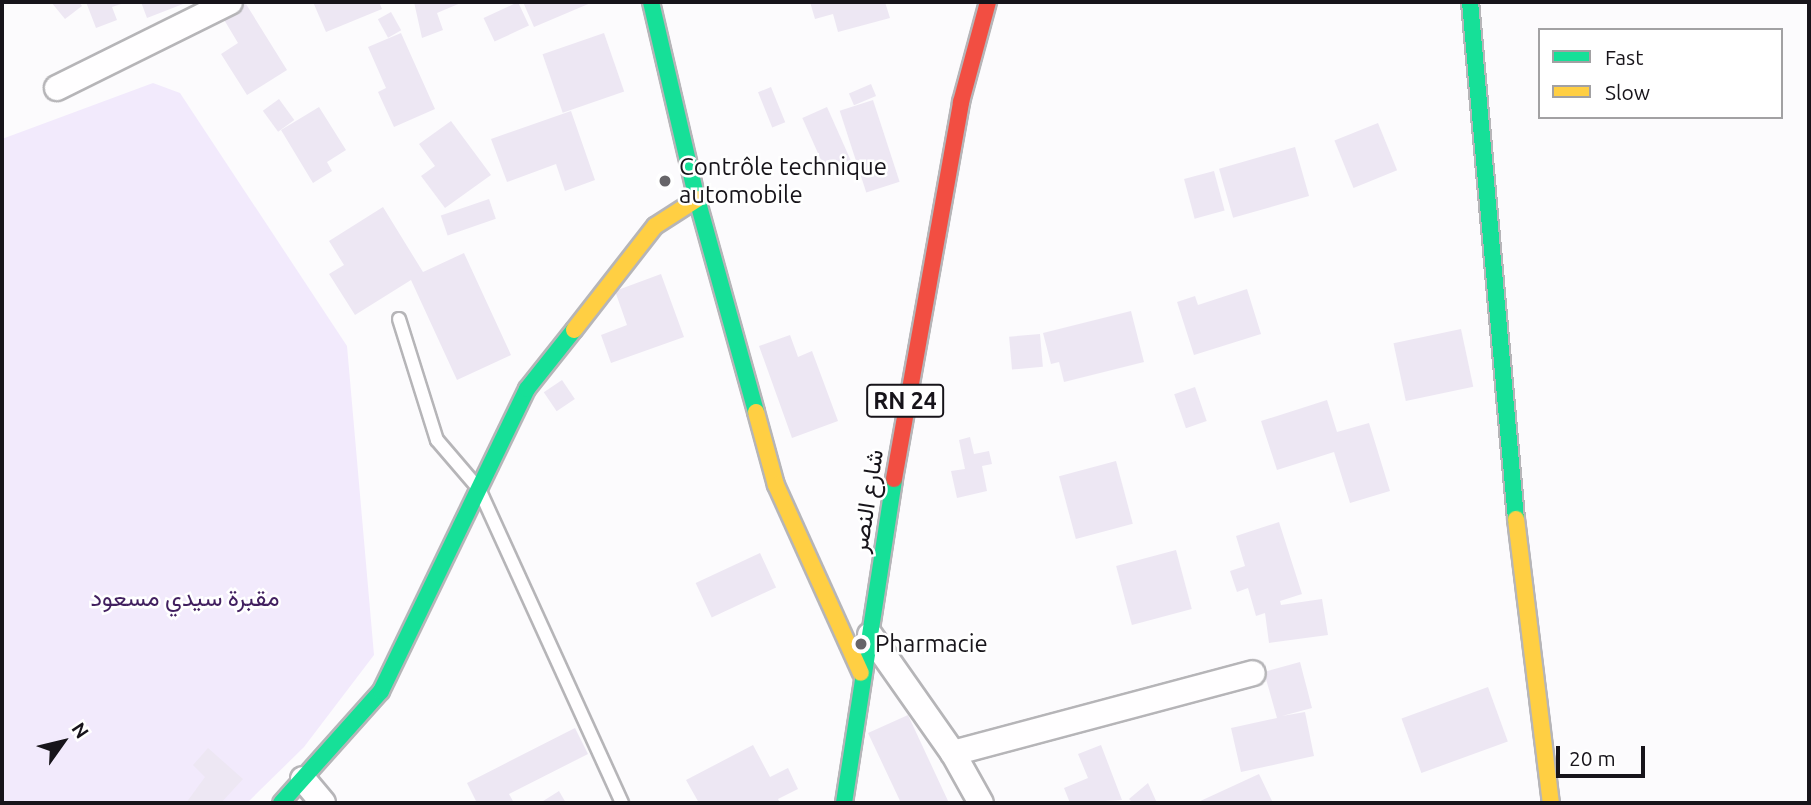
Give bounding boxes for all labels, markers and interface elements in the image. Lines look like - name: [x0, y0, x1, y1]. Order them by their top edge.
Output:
- legend: [1538, 28, 1783, 119]
- text: Fast: [1605, 45, 1643, 69]
- text: Slow: [1605, 80, 1650, 104]
- place label: Contrôle technique automobile: [679, 153, 887, 209]
- marker: Contrôle technique automobile: [657, 173, 673, 189]
- road number: RN 24: [865, 382, 945, 420]
- street label: شارع النصر: [845, 447, 889, 555]
- park label: مقبرة سيدي مسعود: [91, 584, 279, 612]
- place label: Pharmacie: [875, 630, 988, 658]
- marker: Pharmacie: [853, 636, 869, 652]
- north arrow: [28, 707, 98, 777]
- text: N: [67, 718, 93, 742]
- scale bar: [1559, 732, 1648, 776]
- text: 20 m: [1569, 746, 1616, 770]

